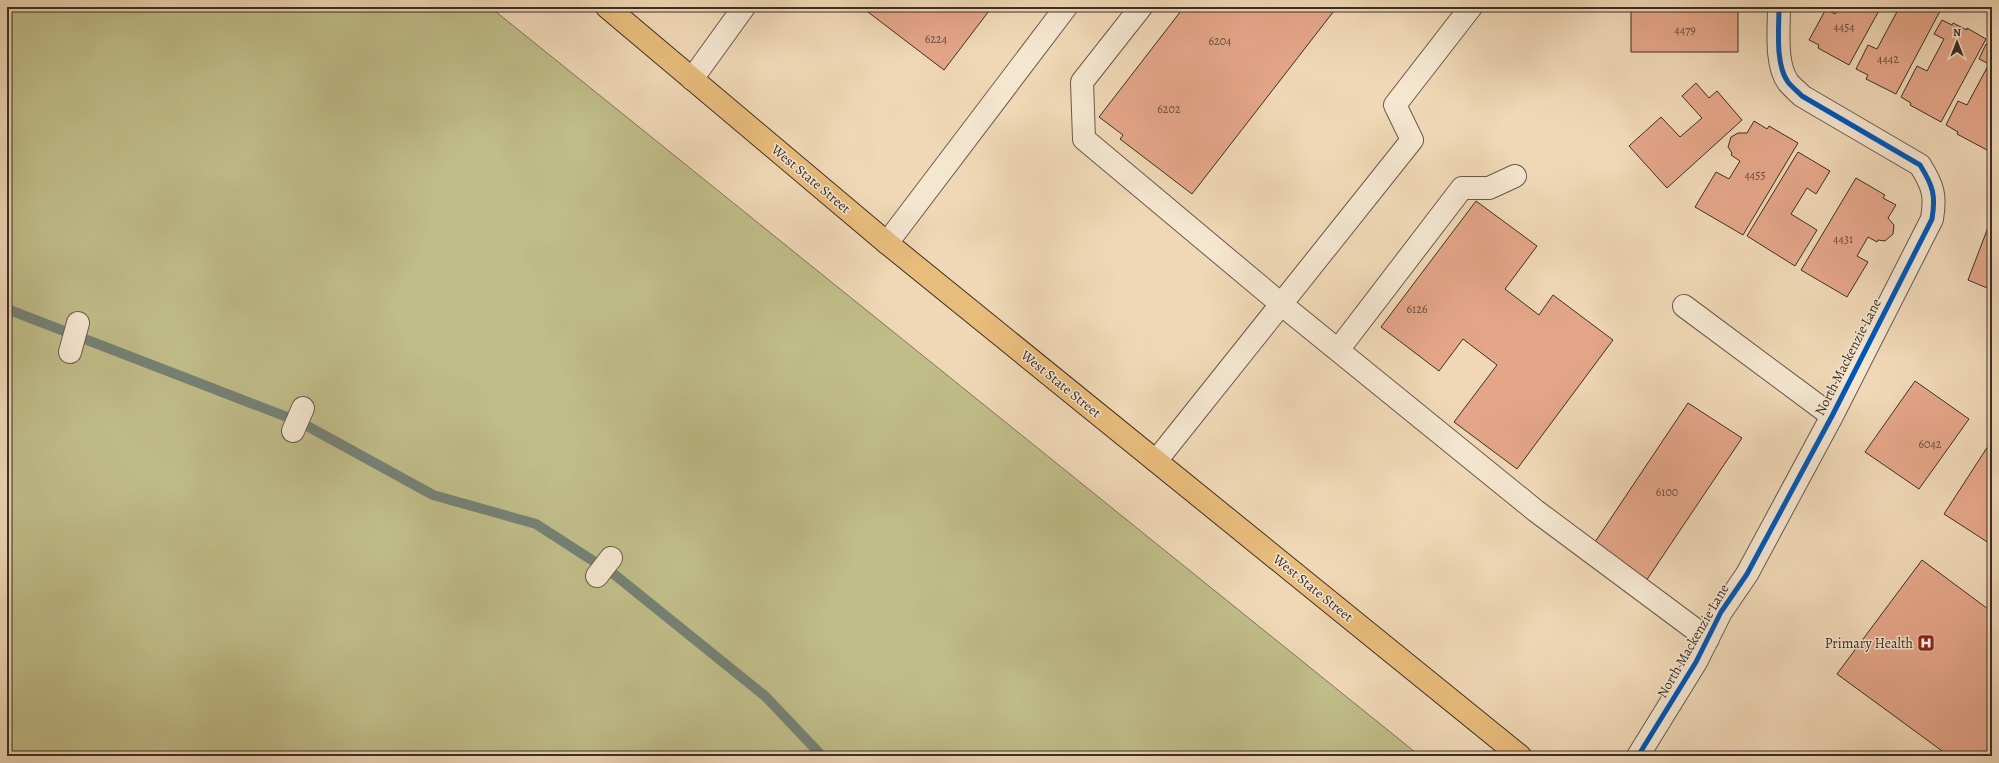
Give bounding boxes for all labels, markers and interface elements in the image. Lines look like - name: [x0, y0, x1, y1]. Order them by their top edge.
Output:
- house number: 4454: [1833, 19, 1855, 35]
- house number: 4479: [1674, 22, 1696, 38]
- north arrow: [1937, 22, 1977, 62]
- text: N: [1953, 25, 1961, 40]
- house number: 6224: [925, 31, 948, 47]
- house number: 6204: [1208, 33, 1232, 49]
- house number: 4442: [1877, 51, 1899, 67]
- house number: 6202: [1157, 101, 1181, 117]
- street label: West State Street: [767, 140, 855, 218]
- house number: 4455: [1744, 167, 1766, 183]
- house number: 4431: [1833, 231, 1853, 247]
- street label: North Mackenzie Lane: [1810, 295, 1886, 419]
- house number: 6126: [1407, 301, 1428, 317]
- street label: West State Street: [1016, 345, 1105, 422]
- house number: 6042: [1918, 436, 1942, 452]
- house number: 6100: [1656, 484, 1678, 500]
- street label: West State Street: [1268, 549, 1357, 626]
- street label: North Mackenzie Lane: [1653, 580, 1733, 702]
- hospital icon: Primary Health: [1916, 633, 1936, 653]
- place label: Primary Health: [1825, 634, 1914, 653]

